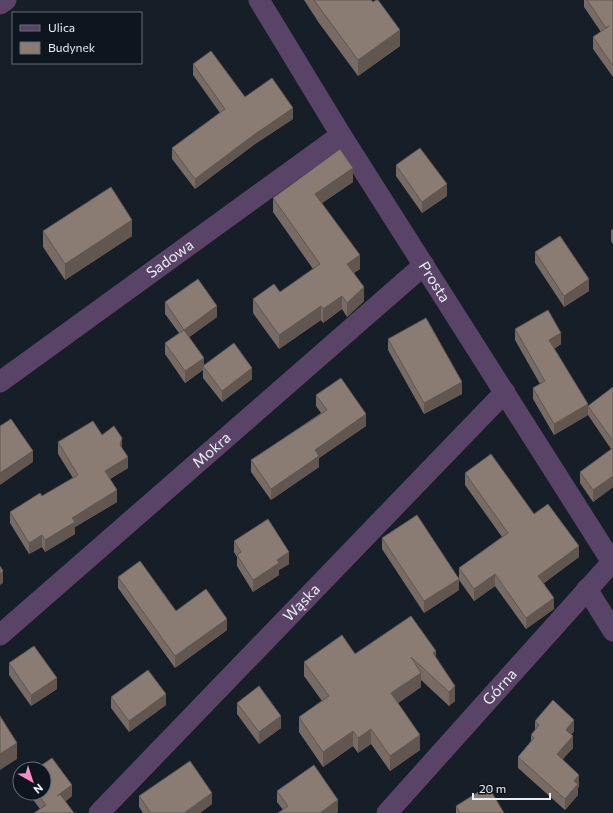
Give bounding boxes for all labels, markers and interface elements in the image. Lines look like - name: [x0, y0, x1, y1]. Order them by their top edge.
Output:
- legend: [12, 12, 142, 64]
- text: Ulica: [48, 20, 75, 34]
- text: Budynek: [48, 40, 96, 54]
- street label: Sadowa: [142, 235, 197, 281]
- street label: Prosta: [416, 258, 455, 305]
- street label: Mokra: [188, 428, 234, 471]
- street label: Wąska: [279, 580, 323, 625]
- street label: Górna: [478, 665, 520, 708]
- north arrow: [12, 761, 52, 801]
- scale bar: [473, 775, 550, 801]
- text: 20 m: [479, 781, 506, 795]
- text: N: [31, 782, 46, 797]

